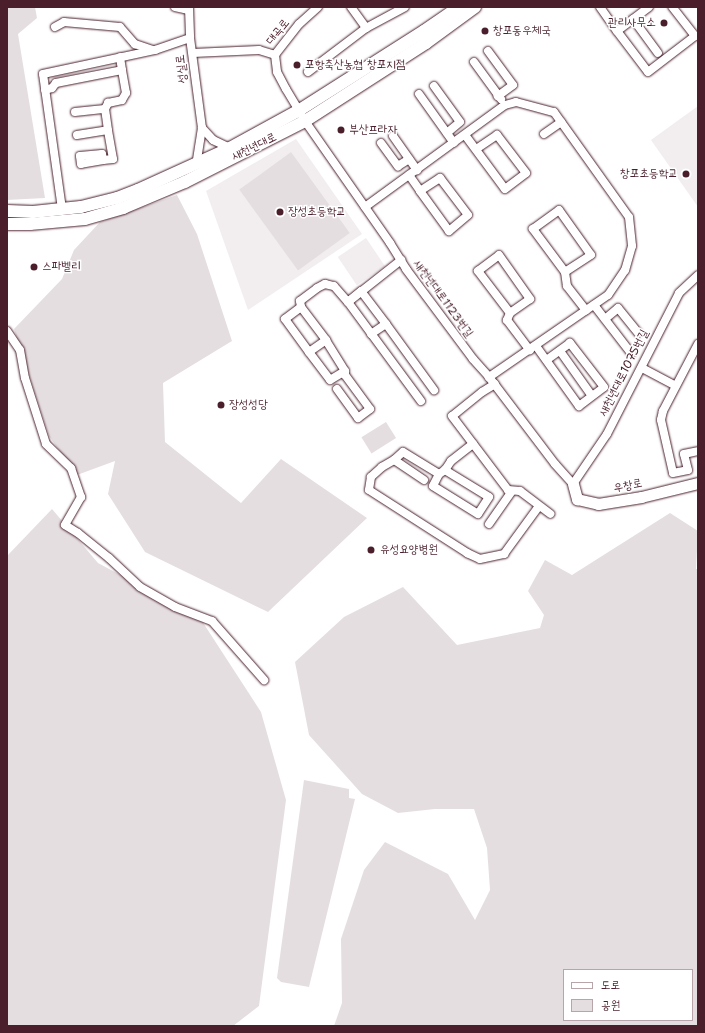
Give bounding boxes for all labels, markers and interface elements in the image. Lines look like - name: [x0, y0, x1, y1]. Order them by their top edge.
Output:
- street label: 대곡로: [263, 16, 293, 48]
- place label: 관리사무소: [608, 16, 656, 30]
- marker: 관리사무소: [659, 18, 669, 28]
- place label: 창포동우체국: [493, 24, 551, 38]
- marker: 창포동우체국: [480, 26, 490, 36]
- street label: 성실로: [173, 54, 191, 84]
- place label: 포항축산농협 창포지점: [305, 58, 406, 72]
- marker: 포항축산농협 창포지점: [292, 60, 302, 70]
- place label: 부산프라자: [349, 123, 397, 137]
- marker: 부산프라자: [336, 125, 346, 135]
- street label: 새천년대로: [229, 130, 279, 164]
- place label: 창포초등학교: [620, 167, 678, 181]
- marker: 창포초등학교: [681, 169, 691, 179]
- place label: 장성초등학교: [288, 205, 346, 219]
- marker: 장성초등학교: [275, 207, 285, 217]
- street label: 새천년대로1123번길: [410, 257, 476, 341]
- place label: 스파벨리: [42, 260, 81, 274]
- marker: 스파벨리: [29, 262, 39, 272]
- street label: 새천년대로1075번길: [596, 327, 652, 419]
- place label: 장성성당: [229, 398, 268, 412]
- marker: 장성성당: [216, 400, 226, 410]
- street label: 우창로: [612, 476, 644, 496]
- place label: 유성요양병원: [380, 543, 438, 557]
- marker: 유성요양병원: [365, 544, 377, 556]
- legend: [563, 969, 693, 1021]
- text: 도로: [601, 977, 620, 993]
- text: 공원: [601, 997, 620, 1013]

